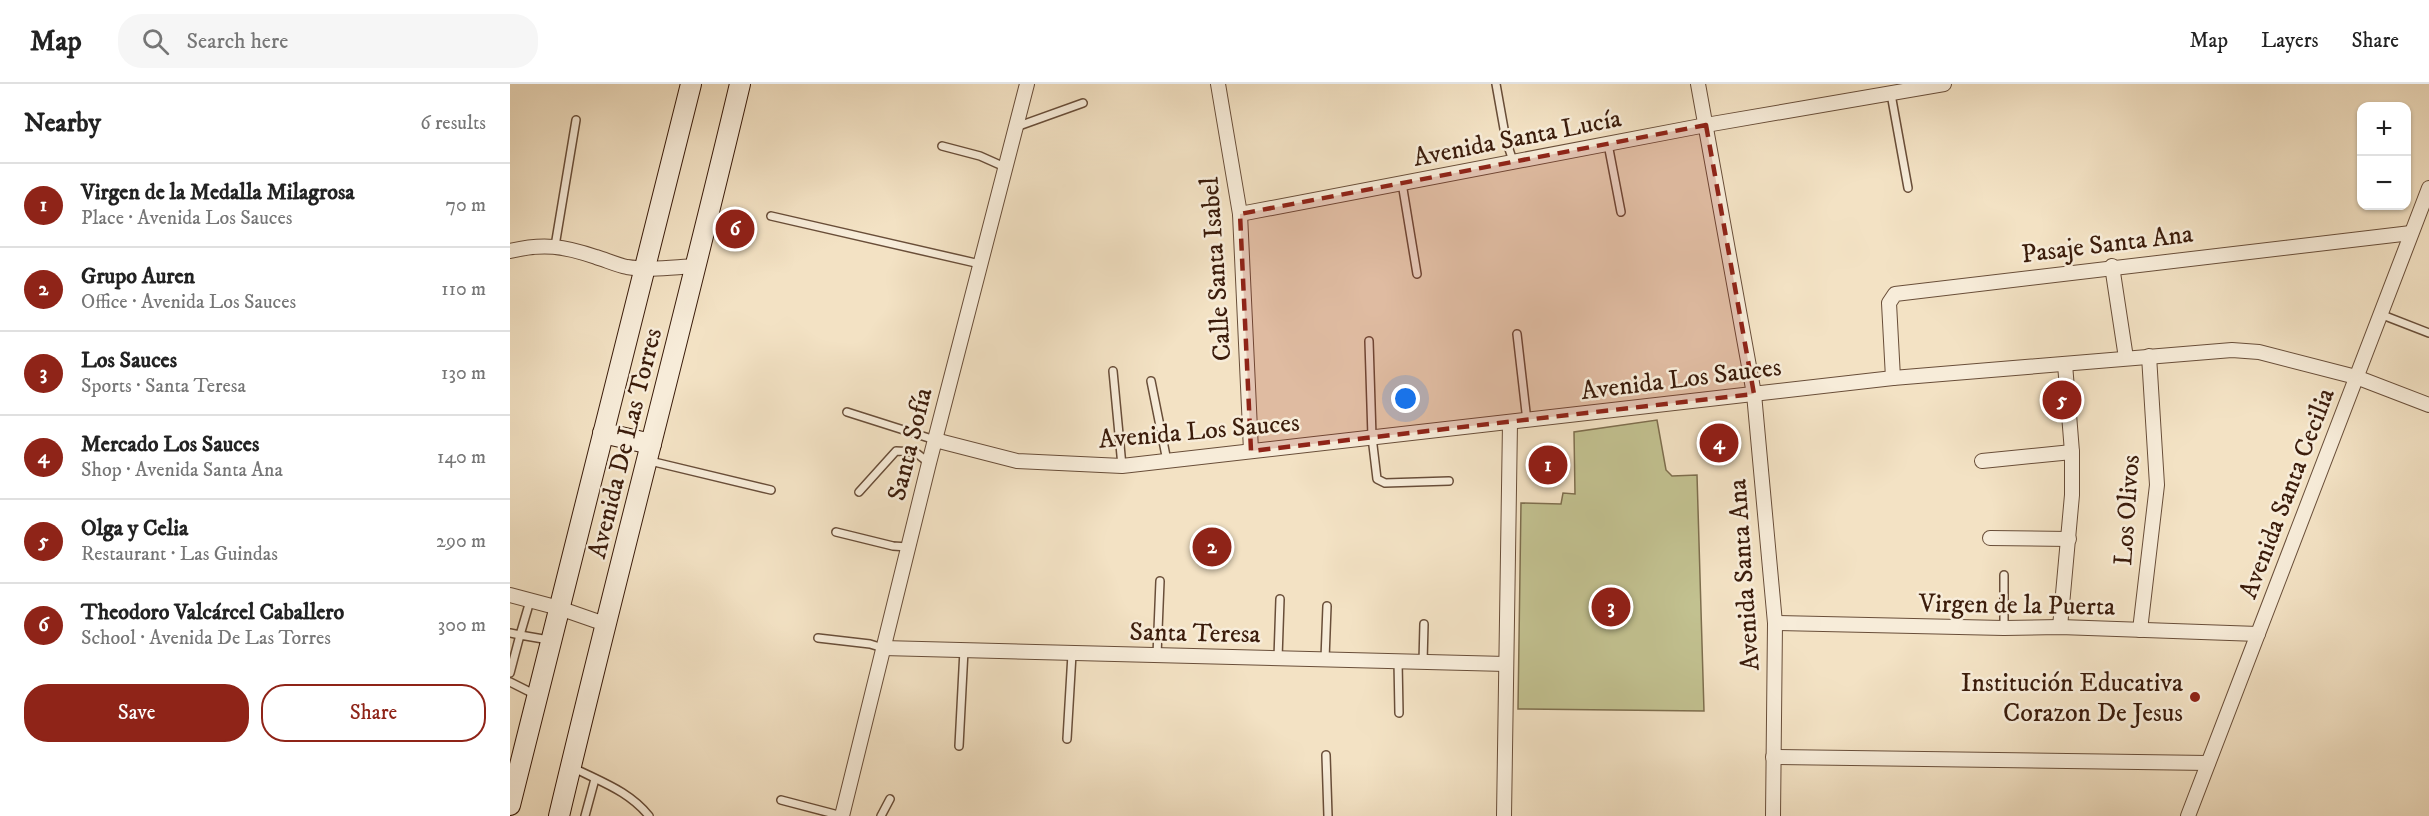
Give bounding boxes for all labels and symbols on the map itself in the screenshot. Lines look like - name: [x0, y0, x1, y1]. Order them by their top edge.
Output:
- street label: Avenida Santa Lucía: [1410, 102, 1624, 175]
- street label: Calle Santa Isabel: [1194, 176, 1239, 362]
- pin: 6: [716, 206, 754, 252]
- street label: Pasaje Santa Ana: [2019, 218, 2195, 271]
- street label: Avenida De Las Torres: [581, 325, 670, 562]
- street label: Avenida Los Sauces: [1579, 351, 1783, 408]
- pin: 5: [2042, 378, 2082, 422]
- street label: Santa Sofía: [880, 384, 940, 504]
- your location: [1391, 384, 1420, 413]
- street label: Avenida Santa Cecilia: [2232, 384, 2343, 603]
- street label: Avenida Los Sauces: [1097, 406, 1301, 457]
- pin: 4: [1700, 420, 1738, 466]
- pin: 1: [1528, 442, 1568, 488]
- street label: Los Olivos: [2107, 454, 2148, 567]
- street label: Avenida Santa Ana: [1721, 478, 1768, 672]
- pin: 2: [1192, 524, 1232, 570]
- pin: 3: [1592, 584, 1630, 630]
- street label: Virgen de la Puerta: [1917, 587, 2115, 624]
- street label: Santa Teresa: [1129, 616, 1261, 651]
- place label: Institución Educativa Corazon De Jesus: [1961, 667, 2183, 730]
- marker: Institución Educativa Corazon De Jesus: [2188, 690, 2202, 704]

